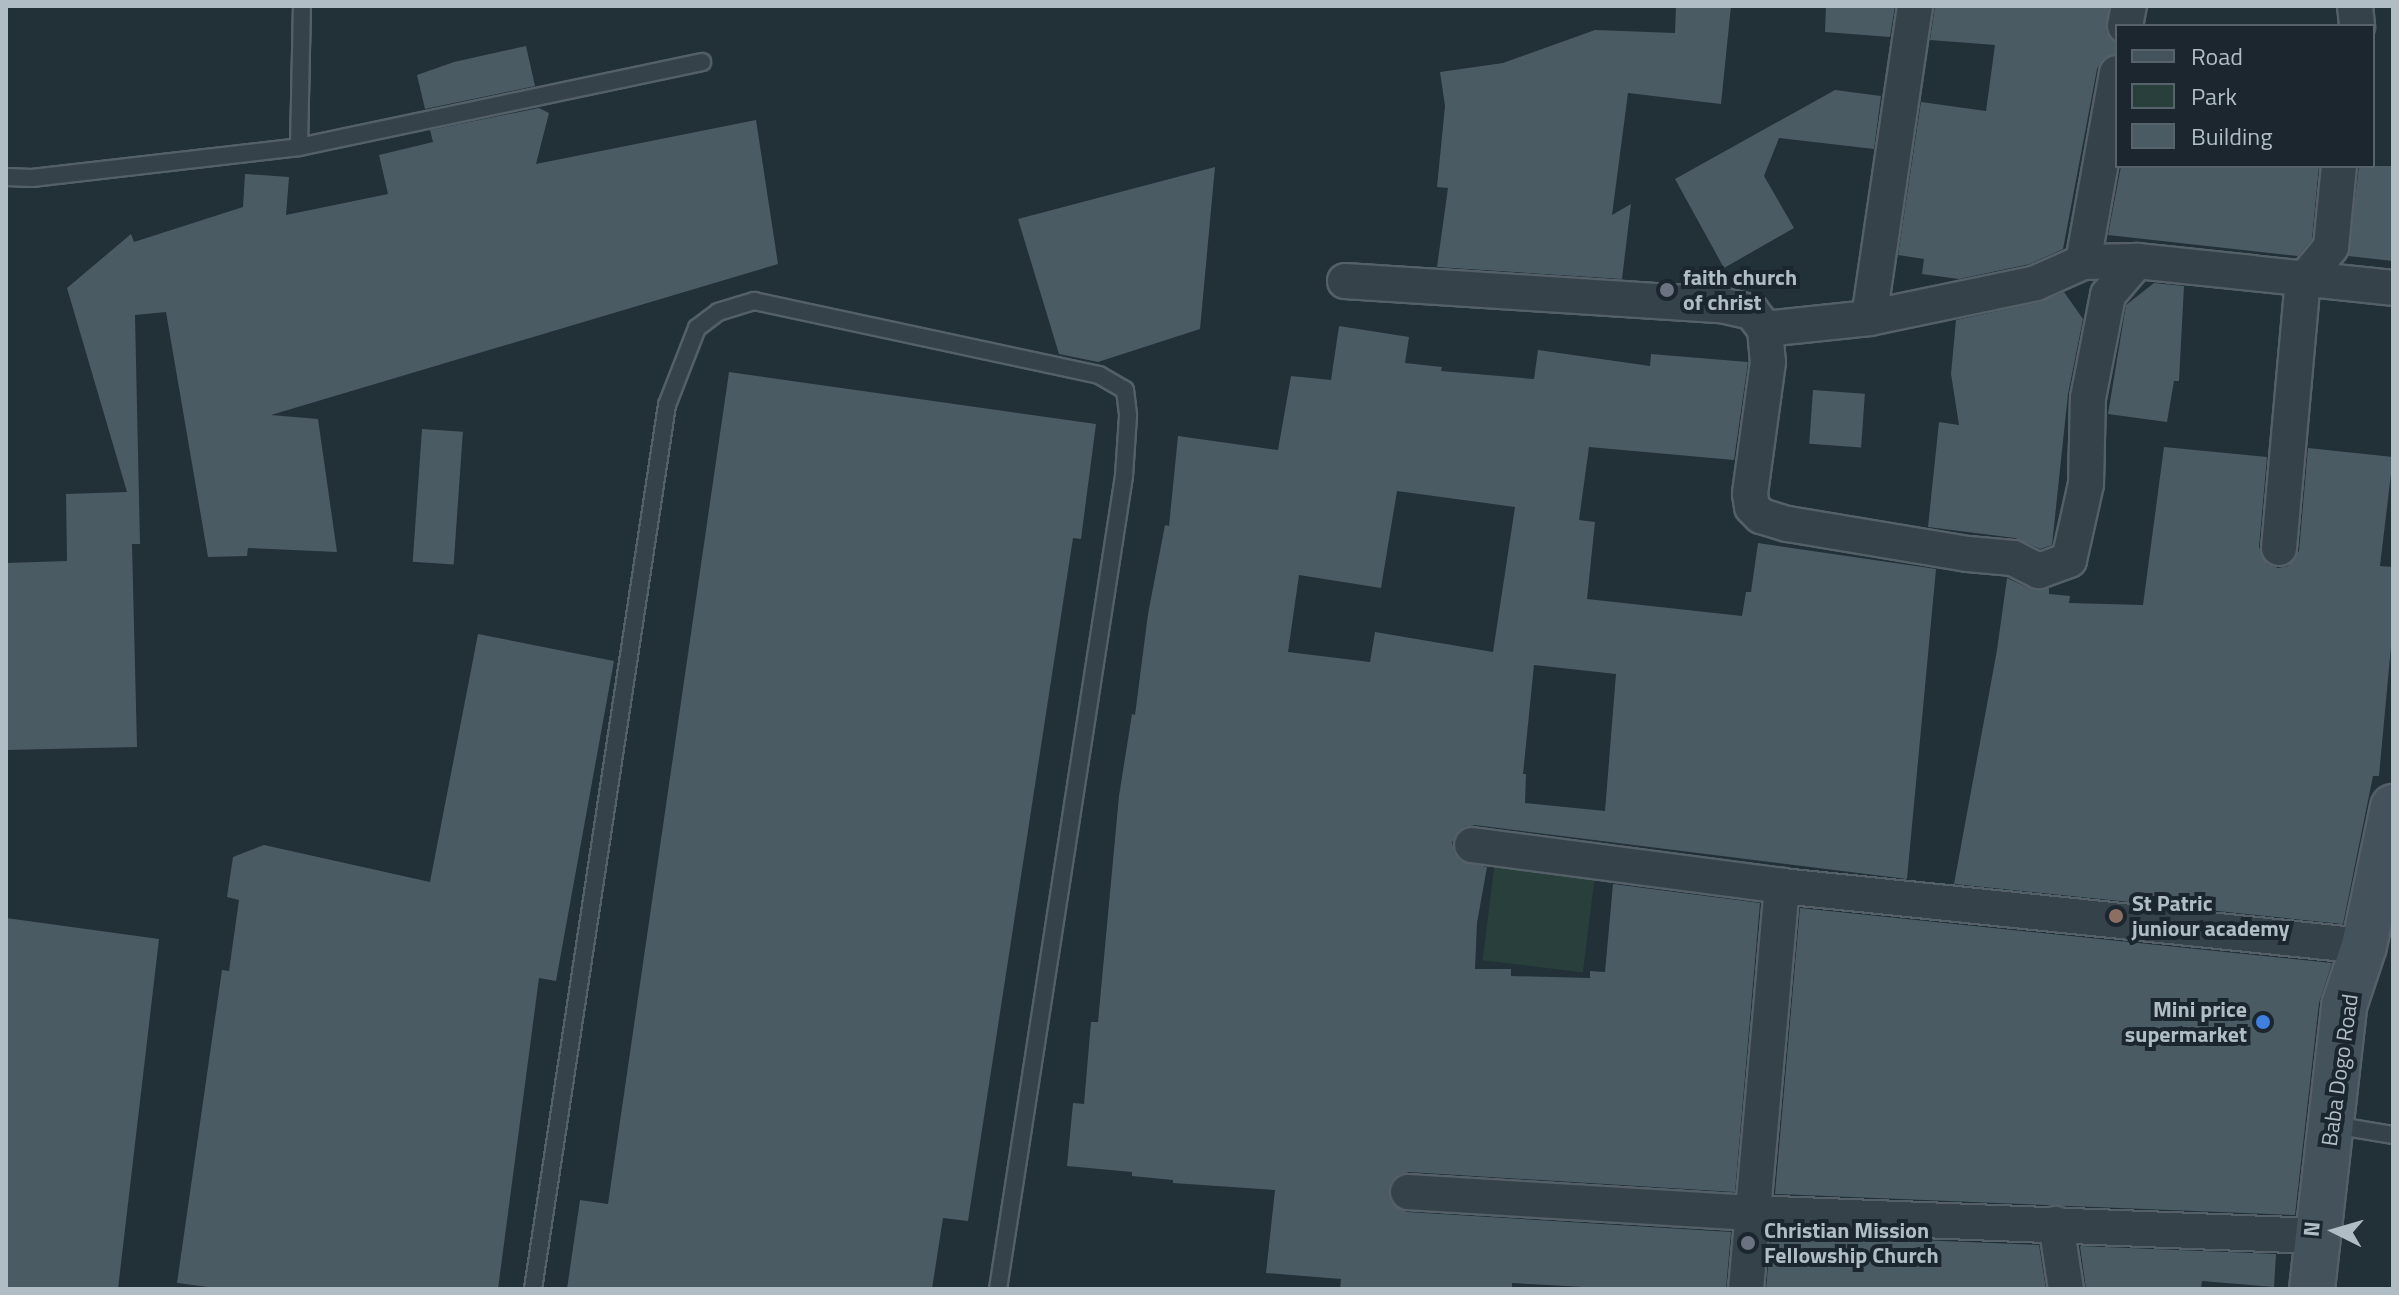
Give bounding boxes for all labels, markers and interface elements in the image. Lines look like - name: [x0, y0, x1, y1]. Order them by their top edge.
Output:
- legend: [2115, 24, 2375, 168]
- text: Road: [2191, 38, 2243, 74]
- text: Park: [2191, 78, 2237, 114]
- text: Building: [2191, 118, 2273, 154]
- place label: faith church of christ: [1683, 264, 1797, 316]
- marker: faith church of christ: [1658, 281, 1676, 299]
- place label: St Patric juniour academy: [2132, 890, 2290, 942]
- marker: St Patric juniour academy: [2107, 907, 2125, 925]
- street label: Baba Dogo Road: [2316, 992, 2364, 1148]
- place label: Mini price supermarket: [2125, 996, 2247, 1048]
- marker: Mini price supermarket: [2254, 1013, 2272, 1031]
- north arrow: [2295, 1191, 2375, 1271]
- place label: Christian Mission Fellowship Church: [1764, 1217, 1939, 1268]
- text: N: [2293, 1220, 2329, 1238]
- marker: Christian Mission Fellowship Church: [1739, 1234, 1757, 1252]

